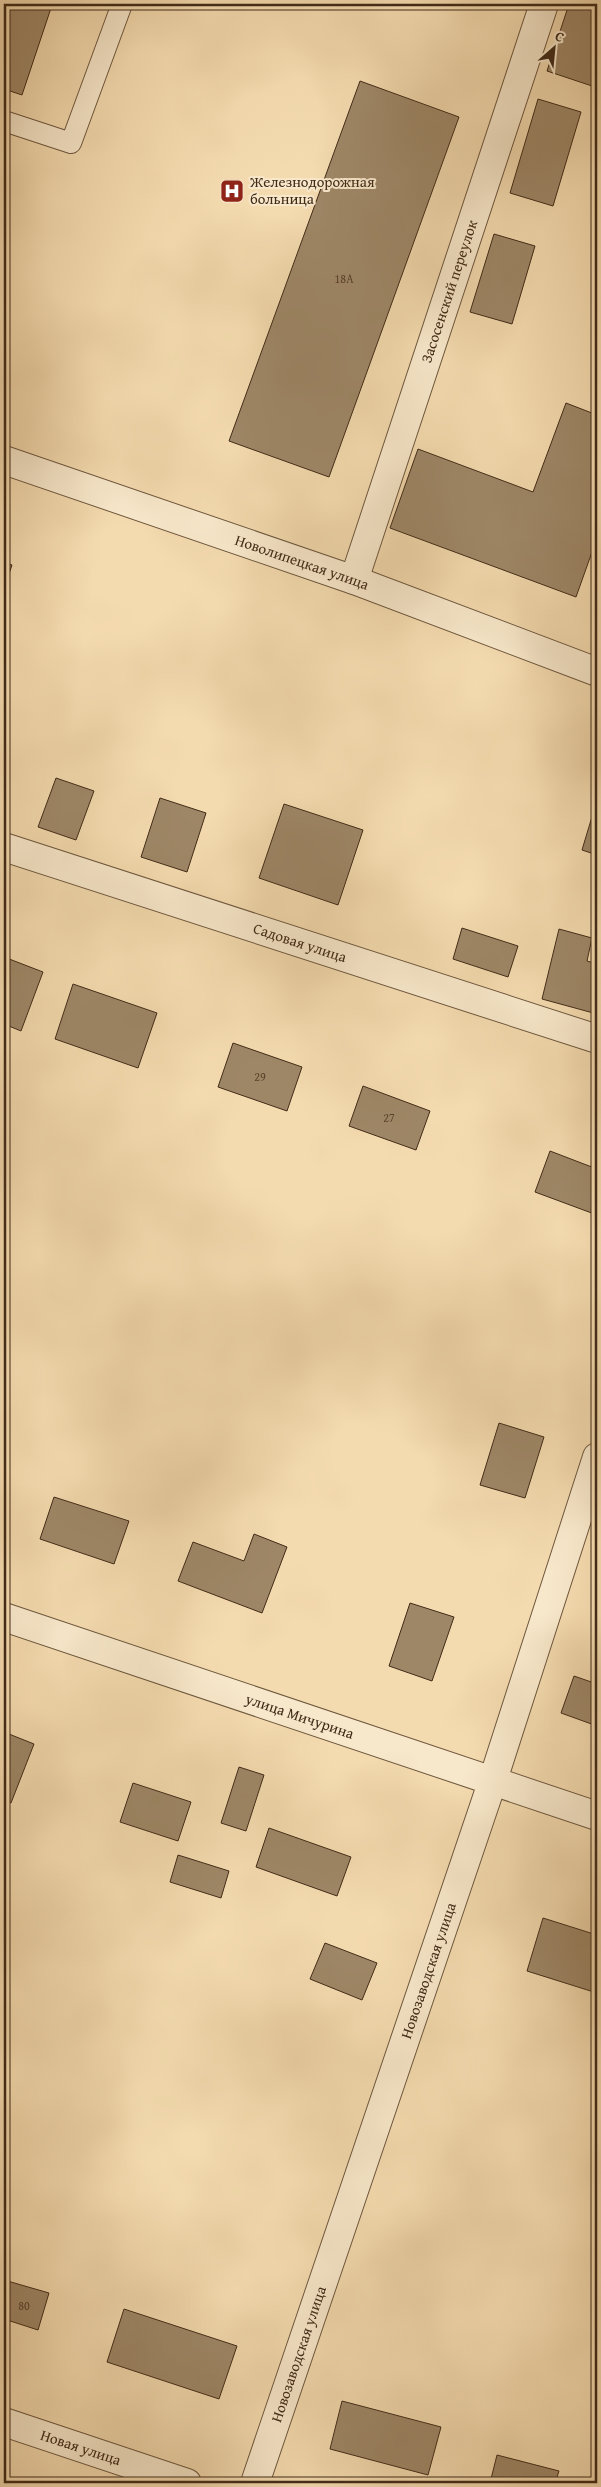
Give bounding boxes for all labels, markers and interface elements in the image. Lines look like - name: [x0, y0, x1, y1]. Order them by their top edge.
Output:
- north arrow: [528, 22, 578, 72]
- text: С: [552, 26, 568, 47]
- place label: Железнодорожная больница: [249, 171, 375, 209]
- hospital icon: Железнодорожная больница: [219, 178, 245, 204]
- street label: Засосенский переулок: [415, 217, 482, 365]
- house number: 18А: [335, 270, 354, 287]
- street label: Новолипецкая улица: [232, 529, 373, 595]
- street label: Садовая улица: [251, 917, 350, 968]
- house number: 29: [254, 1068, 266, 1085]
- house number: 27: [383, 1109, 395, 1126]
- street label: улица Мичурина: [242, 1688, 358, 1744]
- street label: Новозаводская улица: [395, 1899, 461, 2041]
- street label: Новозаводская улица: [265, 2282, 331, 2425]
- house number: 80: [18, 2297, 30, 2314]
- street label: Новая улица: [38, 2424, 125, 2471]

